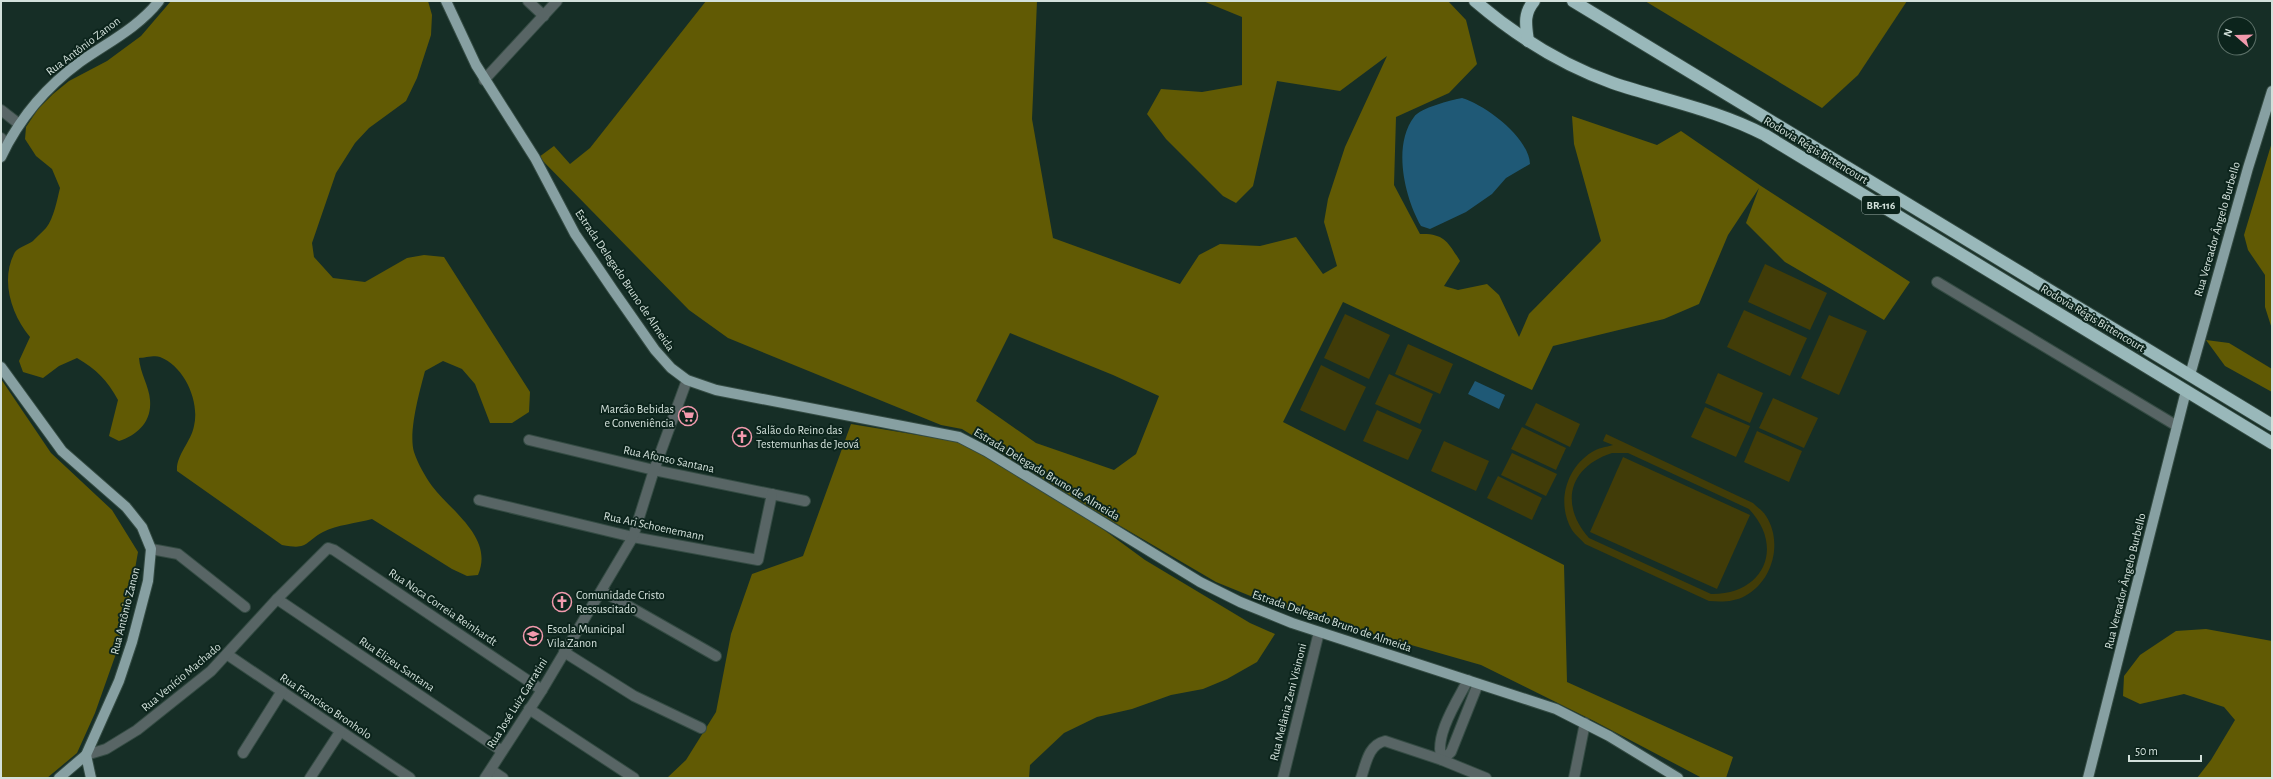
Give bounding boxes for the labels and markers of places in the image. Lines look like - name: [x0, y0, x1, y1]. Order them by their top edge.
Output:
- place label: Marcão Bebidas e Conveniência: [600, 403, 674, 429]
- supermarket icon: Marcão Bebidas e Conveniência: [677, 405, 699, 427]
- place label: Salão do Reino das Testemunhas de Jeová: [756, 424, 860, 450]
- church icon: Salão do Reino das Testemunhas de Jeová: [731, 426, 753, 448]
- place label: Comunidade Cristo Ressuscitado: [576, 589, 665, 615]
- church icon: Comunidade Cristo Ressuscitado: [551, 591, 573, 613]
- place label: Escola Municipal Vila Zanon: [547, 623, 625, 649]
- school or university icon: Escola Municipal Vila Zanon: [522, 625, 544, 647]

